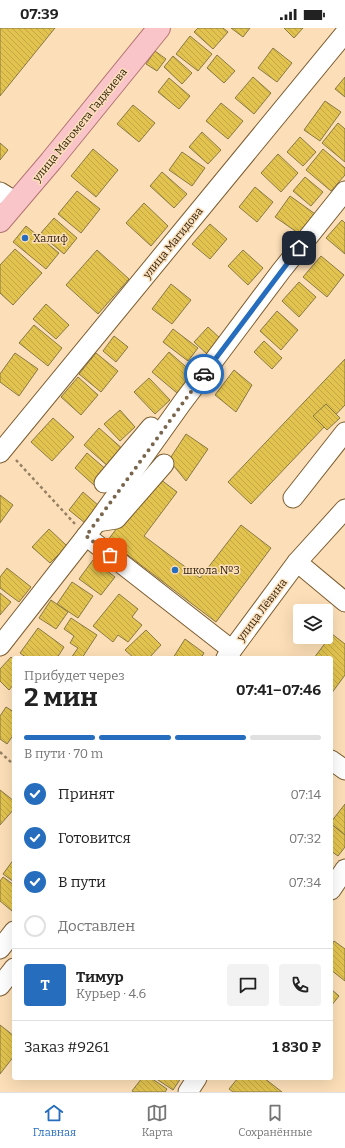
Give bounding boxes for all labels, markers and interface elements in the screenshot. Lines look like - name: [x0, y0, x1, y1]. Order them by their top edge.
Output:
- text: 07:39: [20, 5, 59, 23]
- street label: улица Магомета Гаджиева: [30, 66, 130, 185]
- street label: улица Магидова: [140, 205, 206, 282]
- pin: [282, 231, 316, 265]
- place label: Халиф: [33, 232, 68, 245]
- marker: Халиф: [20, 233, 30, 243]
- icon: home: [288, 237, 310, 259]
- courier: [184, 354, 224, 394]
- icon: car: [193, 363, 215, 385]
- pin: [93, 538, 127, 572]
- icon: bag: [99, 544, 121, 566]
- place label: школа №3: [183, 564, 240, 577]
- marker: школа №3: [170, 565, 180, 575]
- street label: улица Лёвина: [234, 576, 290, 645]
- map controls: [293, 604, 333, 644]
- button: layers: [293, 604, 333, 644]
- text: Прибудет через: [24, 668, 125, 683]
- text: 07:41–07:46: [236, 681, 321, 699]
- text: 2 мин: [24, 682, 98, 713]
- text: В пути · 70 m: [24, 746, 103, 761]
- icon: check: [24, 783, 46, 805]
- text: Принят: [58, 785, 114, 803]
- text: 07:14: [291, 787, 321, 802]
- icon: check: [24, 827, 46, 849]
- text: Готовится: [58, 829, 131, 847]
- text: 07:32: [289, 831, 321, 846]
- icon: check: [24, 871, 46, 893]
- text: В пути: [58, 873, 106, 891]
- text: 07:34: [288, 875, 321, 890]
- text: Доставлен: [58, 917, 135, 935]
- button: chat: [227, 964, 269, 1006]
- button: phone: [279, 964, 321, 1006]
- text: Тимур: [76, 968, 124, 986]
- text: Т: [40, 976, 50, 994]
- text: Курьер · 4.6: [76, 986, 146, 1001]
- text: Заказ #9261: [24, 1038, 109, 1056]
- text: 1 830 ₽: [272, 1038, 321, 1056]
- tab: Главная: [33, 1102, 76, 1139]
- tab: Карта: [142, 1102, 173, 1139]
- tab: Сохранённые: [238, 1102, 312, 1139]

